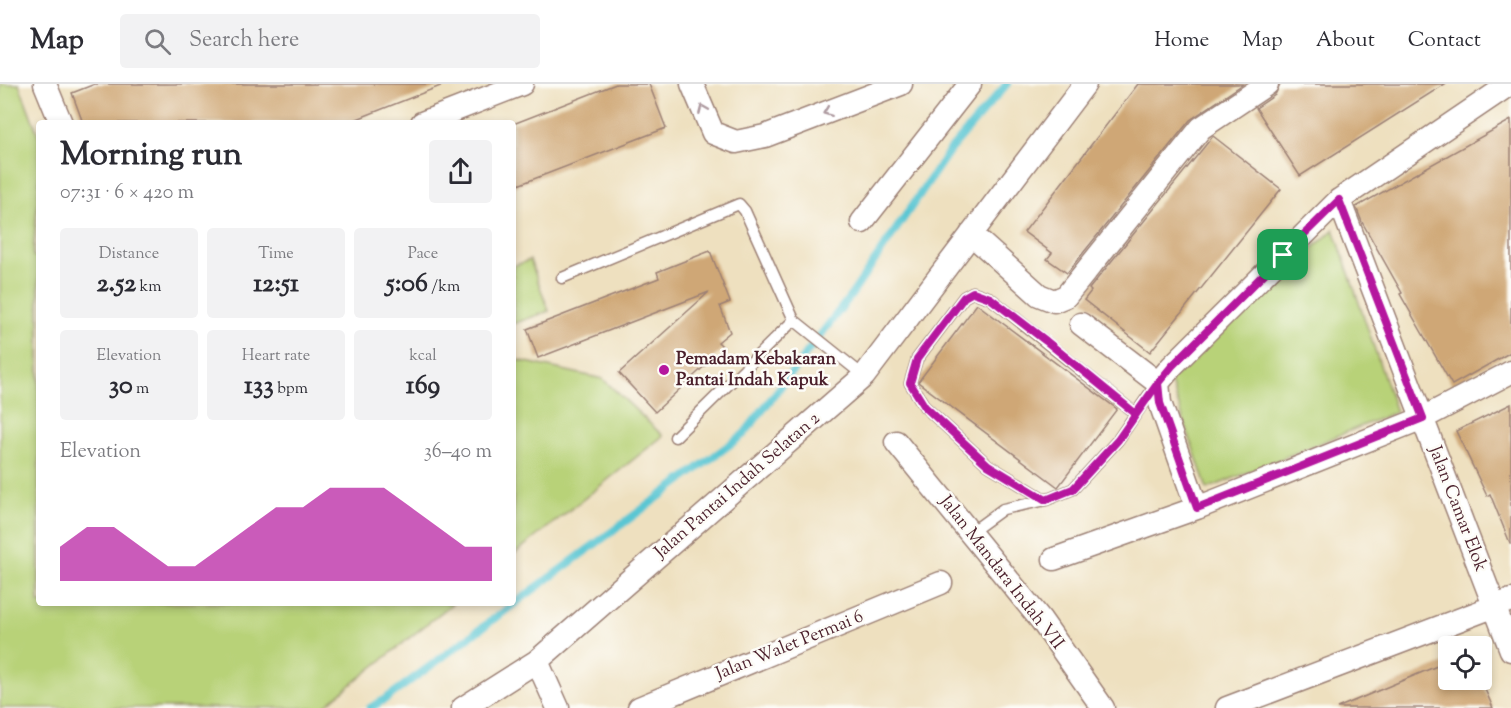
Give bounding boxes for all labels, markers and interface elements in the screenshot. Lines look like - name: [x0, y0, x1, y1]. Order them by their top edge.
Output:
- search box: [120, 14, 540, 68]
- text: Map: [30, 21, 84, 61]
- icon: search: [141, 25, 174, 58]
- text: Search here: [189, 25, 299, 57]
- text: Home: [1154, 26, 1209, 56]
- text: Map: [1242, 26, 1283, 56]
- text: About: [1316, 26, 1375, 56]
- text: Contact: [1408, 26, 1481, 56]
- one-way arrow: [698, 104, 710, 115]
- one-way arrow: [822, 105, 832, 118]
- text: Morning run: [60, 132, 242, 180]
- button: share: [429, 140, 492, 203]
- text: 07:31 · 6 × 420 m: [60, 179, 194, 208]
- pin: [1257, 229, 1308, 280]
- icon: arrive: [1266, 238, 1299, 271]
- text: Distance: [99, 243, 159, 266]
- text: Time: [258, 243, 294, 266]
- text: Pace: [408, 243, 438, 266]
- text: 2.52: [96, 266, 136, 303]
- text: 12:51: [253, 266, 299, 303]
- text: 5:06: [386, 266, 428, 303]
- text: km: [136, 276, 162, 299]
- text: /km: [428, 276, 460, 299]
- text: Elevation: [97, 345, 161, 368]
- text: Heart rate: [242, 345, 310, 368]
- text: kcal: [409, 345, 437, 368]
- place label: Pemadam Kebakaran Pantai Indah Kapuk: [676, 347, 836, 394]
- marker: Pemadam Kebakaran Pantai Indah Kapuk: [657, 363, 671, 377]
- text: 30: [109, 368, 133, 405]
- text: 133: [244, 368, 274, 405]
- text: 169: [406, 368, 440, 405]
- text: m: [133, 378, 149, 401]
- text: bpm: [274, 378, 308, 401]
- street label: Jalan Pantai Indah Selatan 2: [649, 406, 827, 566]
- text: Elevation: [60, 438, 141, 467]
- text: 36–40 m: [424, 438, 492, 467]
- street label: Jalan Camar Elok: [1421, 441, 1493, 576]
- street label: Jalan Mandara Indah VII: [932, 490, 1070, 656]
- street label: Jalan Walet Permai 6: [711, 604, 868, 688]
- map controls: [1438, 636, 1492, 690]
- button: locate: [1438, 636, 1492, 690]

